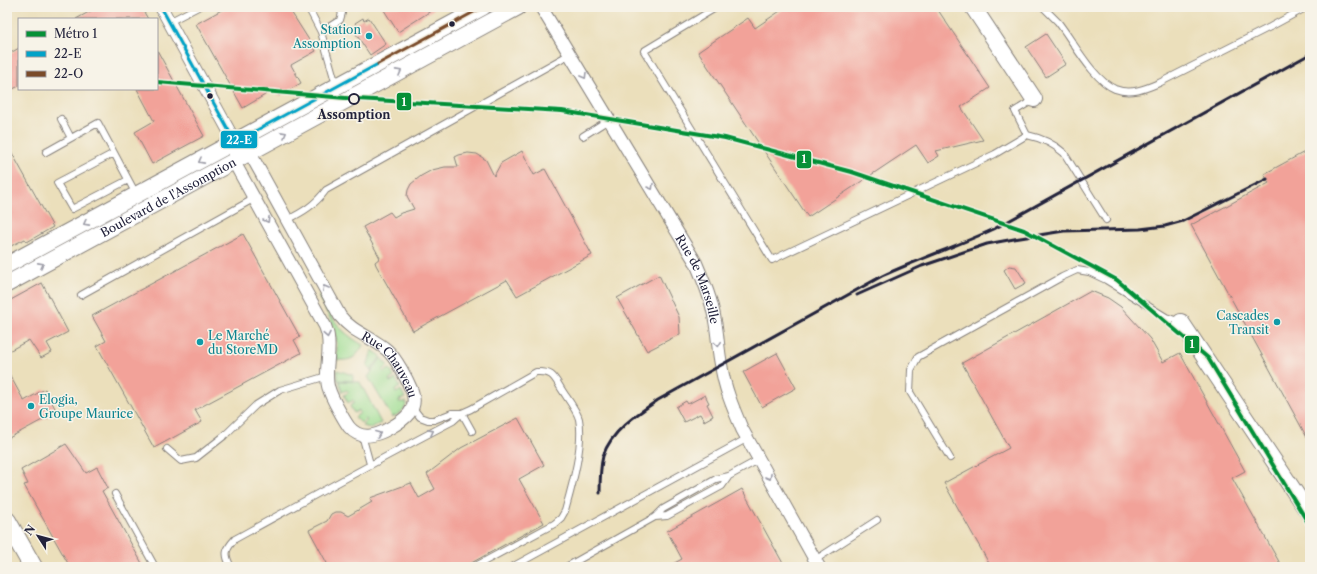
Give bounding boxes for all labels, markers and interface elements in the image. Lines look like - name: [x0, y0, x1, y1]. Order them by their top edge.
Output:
- legend: [18, 18, 158, 90]
- unlabelled marker: [447, 19, 457, 29]
- place label: Station Assomption: [292, 22, 361, 51]
- text: Métro 1: [54, 26, 97, 41]
- marker: Station Assomption: [364, 31, 374, 41]
- text: 22-E: [54, 46, 81, 61]
- text: 22-O: [54, 66, 83, 81]
- one-way arrow: [394, 69, 402, 77]
- one-way arrow: [579, 72, 587, 79]
- unlabelled marker: [205, 91, 215, 101]
- line badge: 1: [396, 92, 412, 111]
- marker: Assomption: [348, 93, 360, 105]
- text: 1: [402, 95, 407, 109]
- place label: Assomption: [317, 107, 391, 122]
- line badge: 22-E: [220, 130, 258, 149]
- one-way arrow: [280, 132, 288, 139]
- text: 22-E: [226, 133, 252, 147]
- line badge: 1: [796, 150, 812, 169]
- text: 1: [802, 152, 807, 166]
- street label: Boulevard de l'Assomption: [98, 154, 239, 240]
- one-way arrow: [198, 156, 205, 164]
- one-way arrow: [647, 183, 654, 190]
- one-way arrow: [262, 216, 269, 224]
- one-way arrow: [83, 218, 91, 225]
- street label: Rue de Marseille: [673, 231, 723, 325]
- one-way arrow: [37, 263, 45, 270]
- one-way arrow: [322, 285, 330, 292]
- place label: Cascades Transit: [1216, 308, 1270, 337]
- marker: Cascades Transit: [1272, 317, 1282, 327]
- place label: Le Marché du StoreMD: [208, 328, 278, 357]
- street label: Rue Chauveau: [359, 328, 421, 400]
- one-way arrow: [322, 332, 331, 338]
- line badge: 1: [1184, 335, 1200, 354]
- marker: Le Marché du StoreMD: [195, 337, 205, 347]
- text: 1: [1190, 337, 1195, 351]
- one-way arrow: [714, 340, 723, 347]
- place label: Elogia, Groupe Maurice: [39, 392, 133, 421]
- marker: Elogia, Groupe Maurice: [26, 401, 36, 411]
- one-way arrow: [375, 430, 382, 438]
- one-way arrow: [427, 430, 434, 437]
- one-way arrow: [765, 472, 772, 480]
- north arrow: [18, 516, 58, 556]
- text: N: [21, 522, 39, 538]

